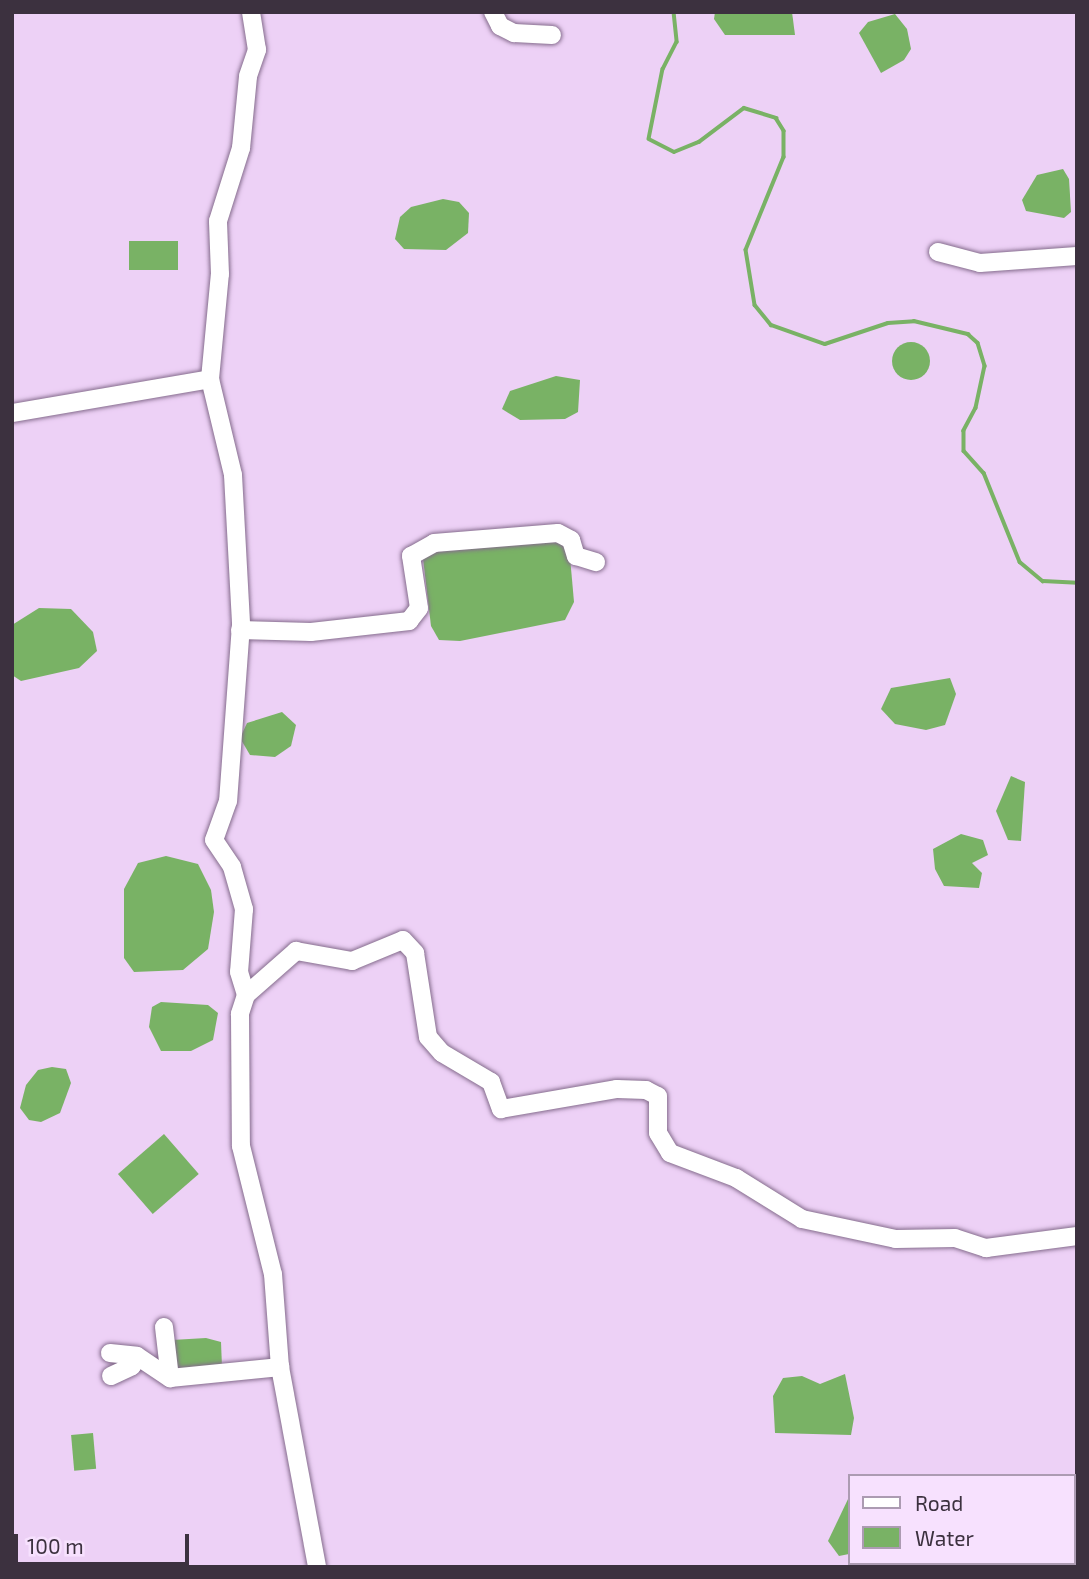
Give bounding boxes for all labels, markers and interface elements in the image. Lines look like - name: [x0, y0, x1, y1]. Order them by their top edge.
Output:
- legend: [848, 1474, 1075, 1565]
- text: Road: [915, 1490, 963, 1515]
- scale bar: [18, 1520, 192, 1564]
- text: Water: [915, 1525, 974, 1550]
- text: 100 m: [27, 1533, 84, 1558]

